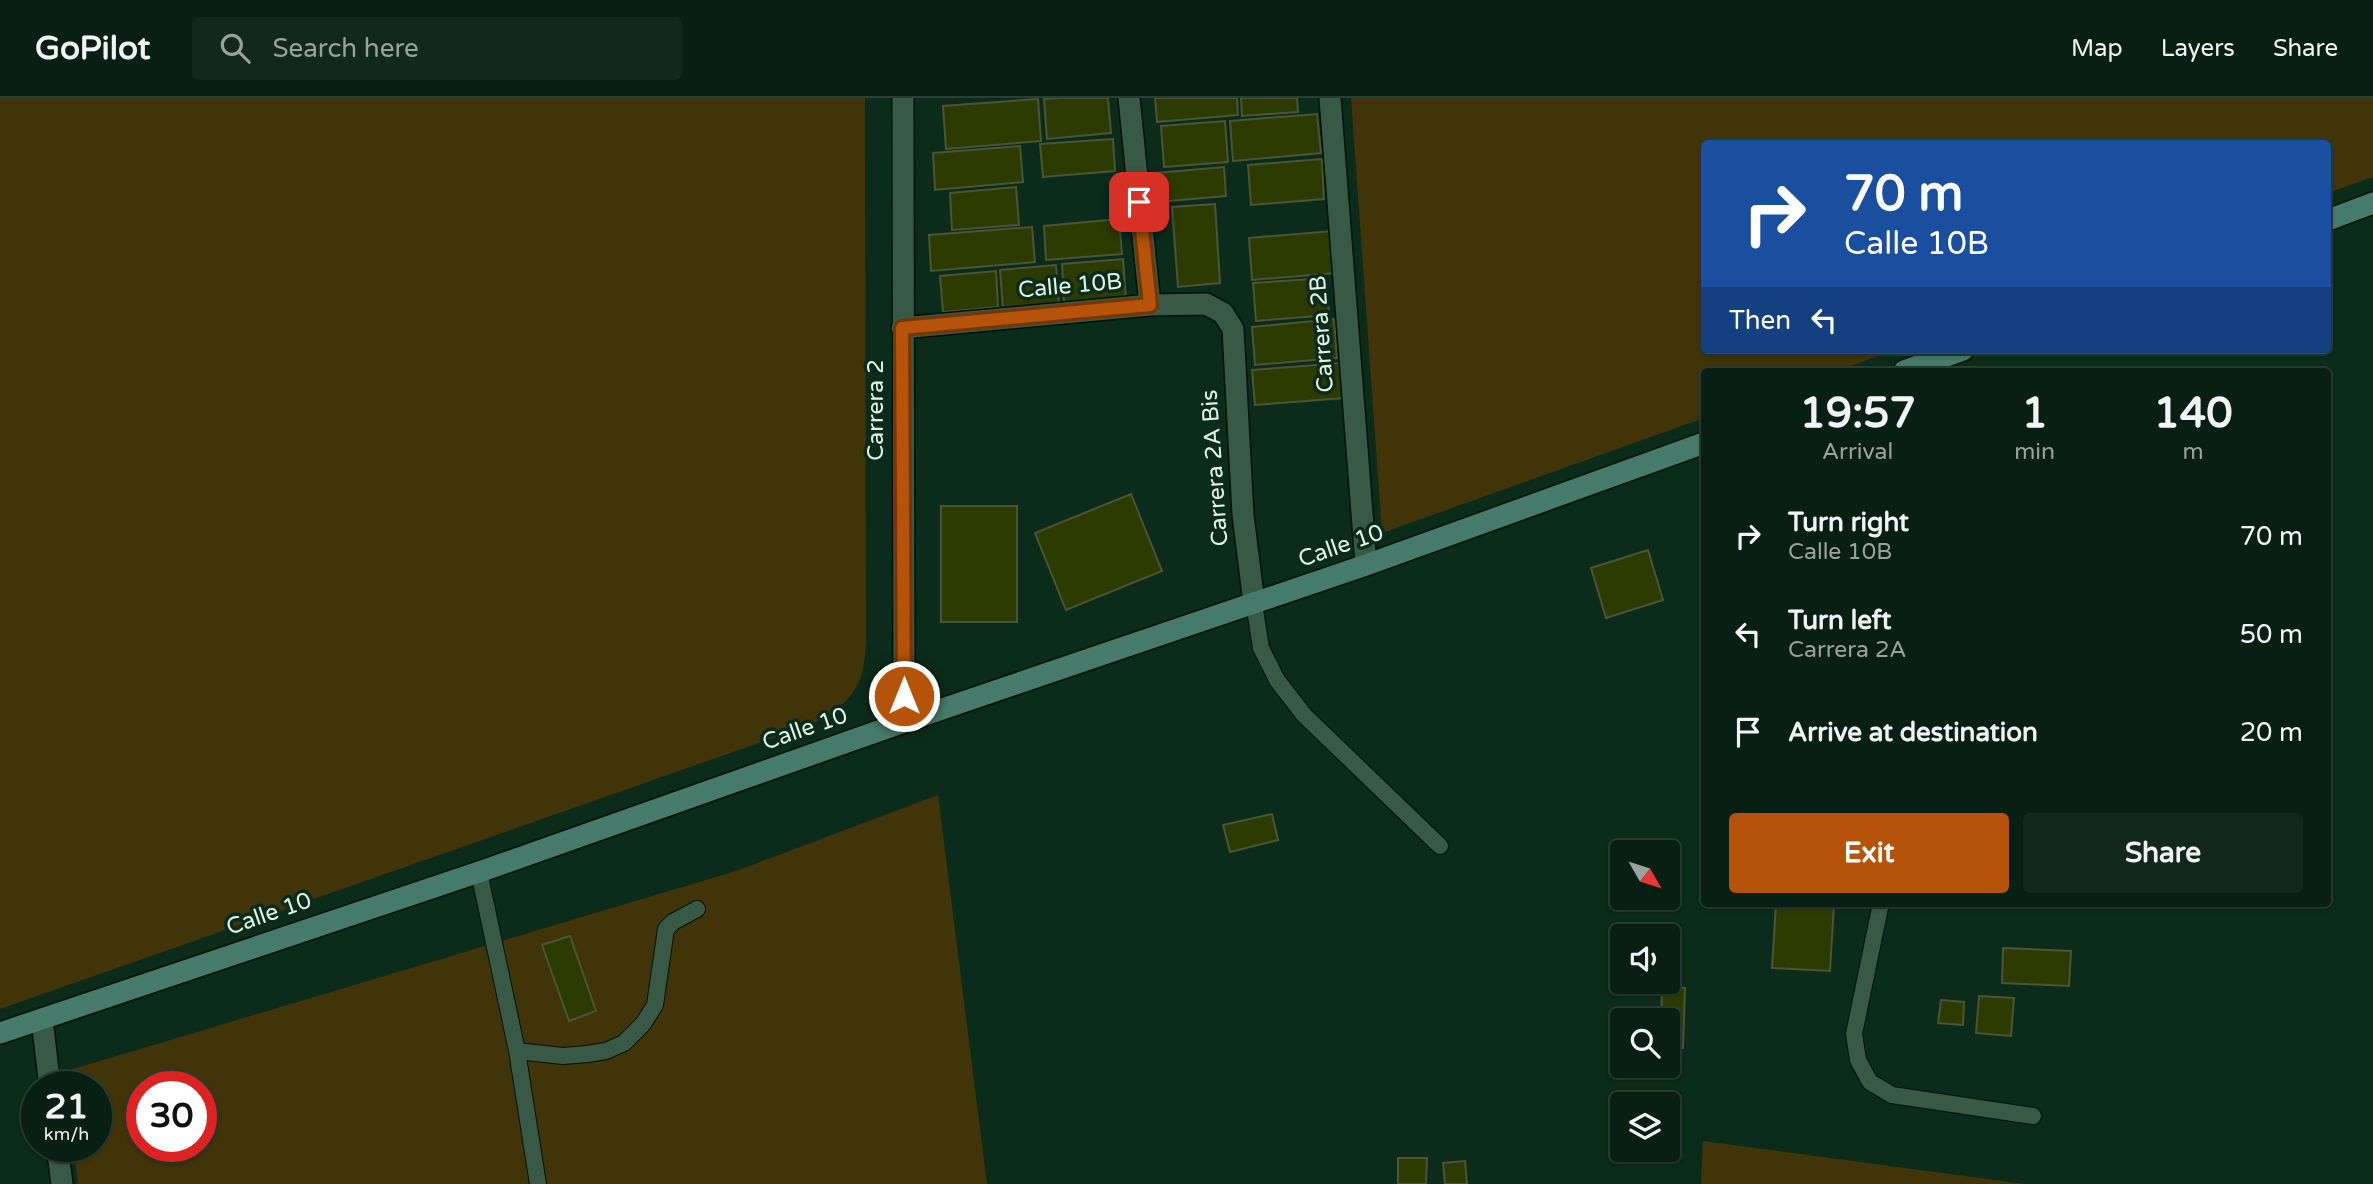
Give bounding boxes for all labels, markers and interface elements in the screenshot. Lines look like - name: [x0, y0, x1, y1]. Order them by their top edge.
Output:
- search box: [192, 17, 682, 80]
- text: GoPilot: [35, 29, 150, 68]
- icon: search: [216, 29, 254, 67]
- text: Search here: [272, 33, 419, 64]
- text: Map: [2071, 34, 2123, 63]
- text: Layers: [2161, 34, 2235, 63]
- text: Share: [2273, 34, 2338, 63]
- text: 70 m: [1844, 165, 1963, 224]
- icon: right: [1729, 168, 1820, 259]
- pin: [1109, 172, 1169, 232]
- icon: arrive: [1120, 183, 1158, 221]
- text: Calle 10B: [1844, 225, 1989, 263]
- street label: Calle 10B: [1017, 268, 1123, 304]
- street label: Carrera 2B: [1304, 275, 1340, 393]
- icon: left: [1805, 301, 1843, 339]
- text: Then: [1729, 305, 1791, 336]
- street label: Carrera 2: [862, 359, 890, 461]
- text: 19:57: [1799, 388, 1916, 439]
- text: 1: [2021, 388, 2048, 439]
- text: 140: [2153, 388, 2233, 439]
- street label: Carrera 2A Bis: [1196, 389, 1234, 547]
- text: Arrival: [1822, 438, 1893, 466]
- text: min: [2014, 438, 2055, 466]
- text: m: [2182, 438, 2204, 466]
- text: Turn right: [1788, 507, 1909, 538]
- icon: right: [1729, 517, 1767, 555]
- street label: Calle 10: [1295, 518, 1387, 574]
- text: 70 m: [2240, 521, 2303, 552]
- text: Calle 10B: [1788, 538, 1892, 566]
- text: Turn left: [1788, 605, 1891, 636]
- icon: left: [1729, 615, 1767, 653]
- text: 50 m: [2240, 619, 2303, 650]
- text: Carrera 2A: [1788, 636, 1907, 664]
- position arrow: [867, 659, 941, 733]
- street label: Calle 10: [759, 701, 851, 757]
- icon: arrive: [1729, 713, 1767, 751]
- text: Arrive at destination: [1788, 717, 2038, 748]
- text: 20 m: [2240, 717, 2303, 748]
- button: Exit: [1729, 813, 2009, 893]
- button: Share: [2023, 813, 2303, 893]
- north arrow: [1610, 840, 1680, 910]
- map controls: [1610, 840, 1680, 1162]
- street label: Calle 10: [223, 886, 315, 942]
- button: sound: [1610, 924, 1680, 994]
- button: search: [1610, 1008, 1680, 1078]
- speed limit sign: 30: [126, 1071, 217, 1162]
- text: 21: [45, 1086, 88, 1128]
- button: layers: [1610, 1092, 1680, 1162]
- text: km/h: [44, 1123, 89, 1145]

